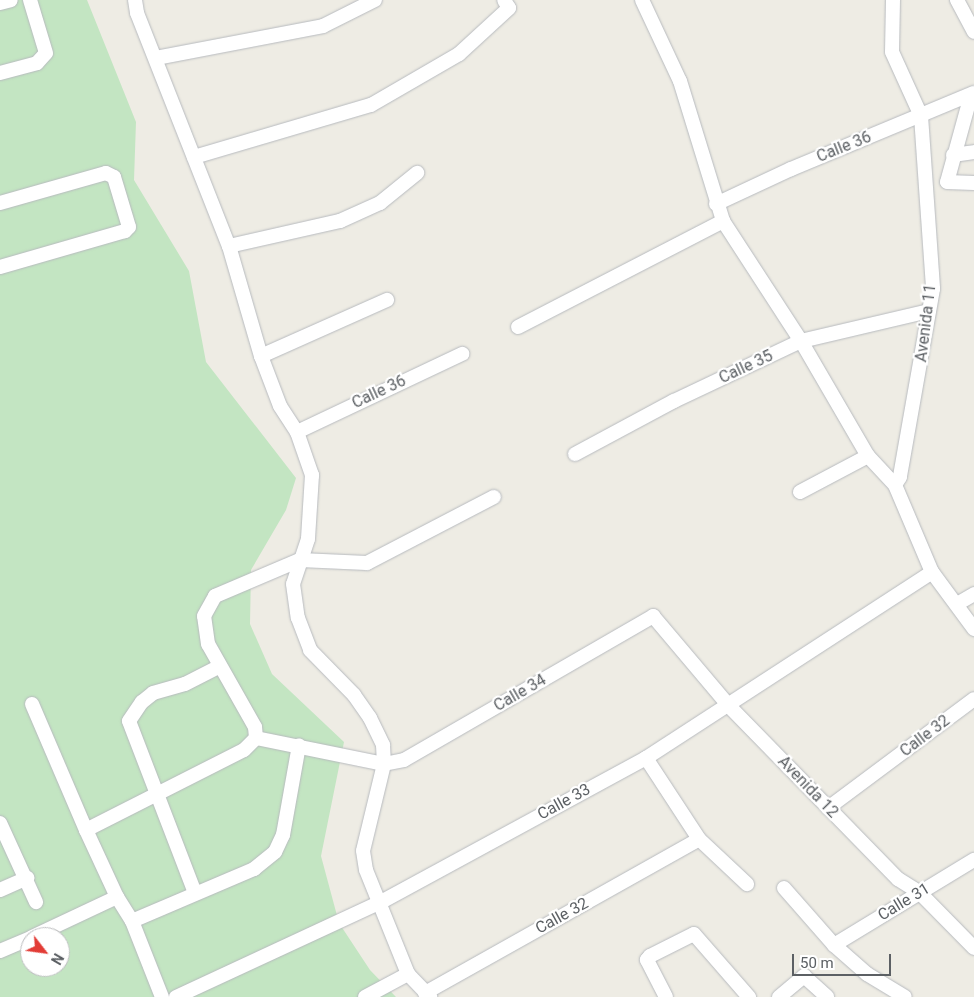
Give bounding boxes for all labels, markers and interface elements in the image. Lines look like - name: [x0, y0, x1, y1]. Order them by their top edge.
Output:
- street label: Calle 36: [814, 127, 874, 167]
- street label: Avenida 11: [912, 283, 940, 363]
- street label: Calle 35: [716, 346, 776, 388]
- street label: Calle 36: [349, 371, 409, 413]
- street label: Calle 34: [490, 670, 550, 716]
- street label: Calle 32: [896, 711, 954, 761]
- street label: Avenida 12: [774, 752, 842, 822]
- street label: Calle 33: [534, 780, 594, 824]
- street label: Calle 31: [874, 879, 934, 925]
- street label: Calle 32: [532, 894, 592, 938]
- north arrow: [20, 927, 70, 977]
- scale bar: [794, 944, 893, 976]
- text: N: [48, 951, 67, 967]
- text: 50 m: [800, 954, 834, 972]

